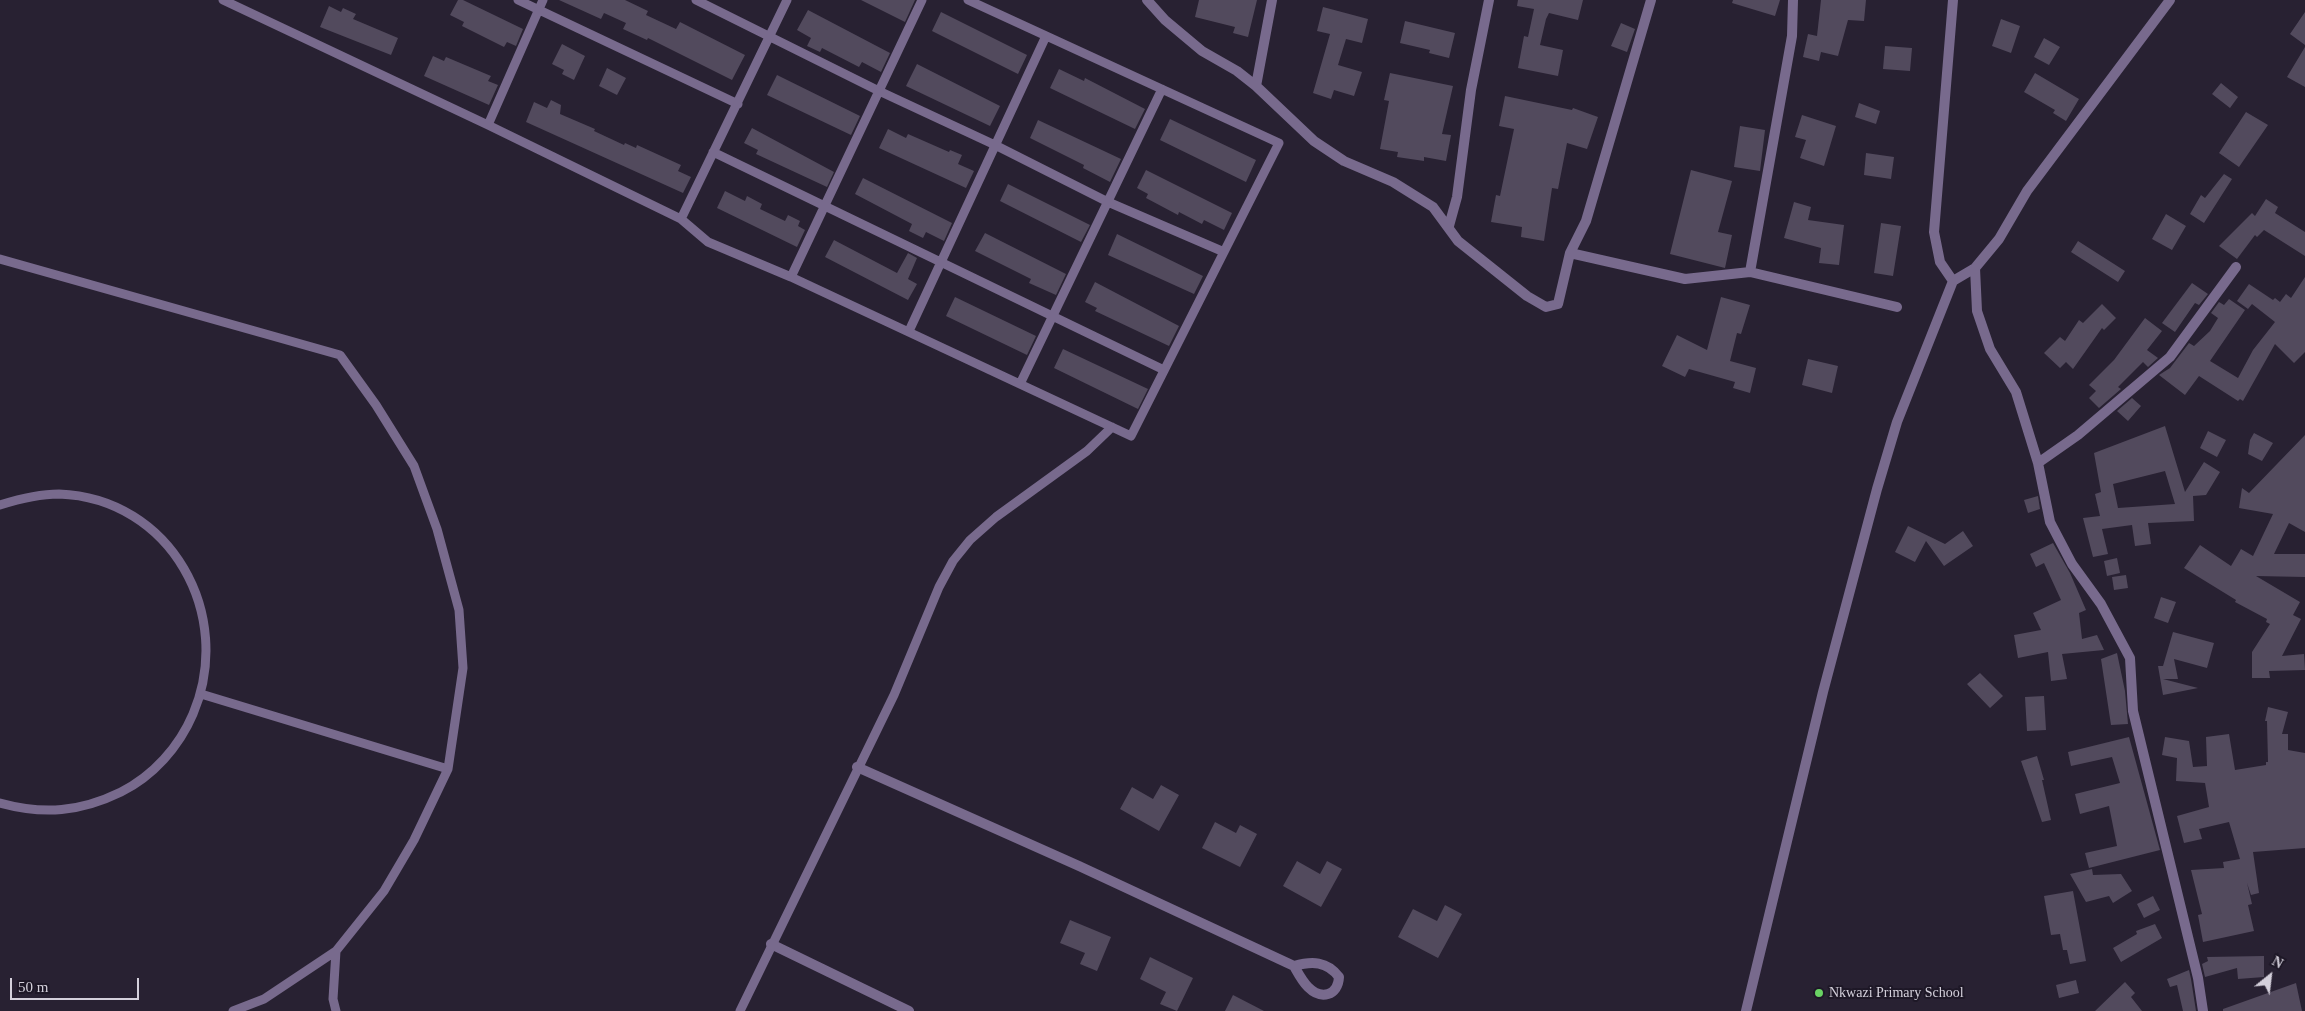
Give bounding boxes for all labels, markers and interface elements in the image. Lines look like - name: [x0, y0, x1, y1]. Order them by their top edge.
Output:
- north arrow: [2245, 951, 2295, 1001]
- text: N: [2269, 953, 2286, 971]
- scale bar: [12, 968, 141, 1000]
- text: 50 m: [18, 979, 48, 995]
- place label: Nkwazi Primary School: [1829, 985, 1964, 1001]
- marker: Nkwazi Primary School: [1813, 987, 1825, 999]

